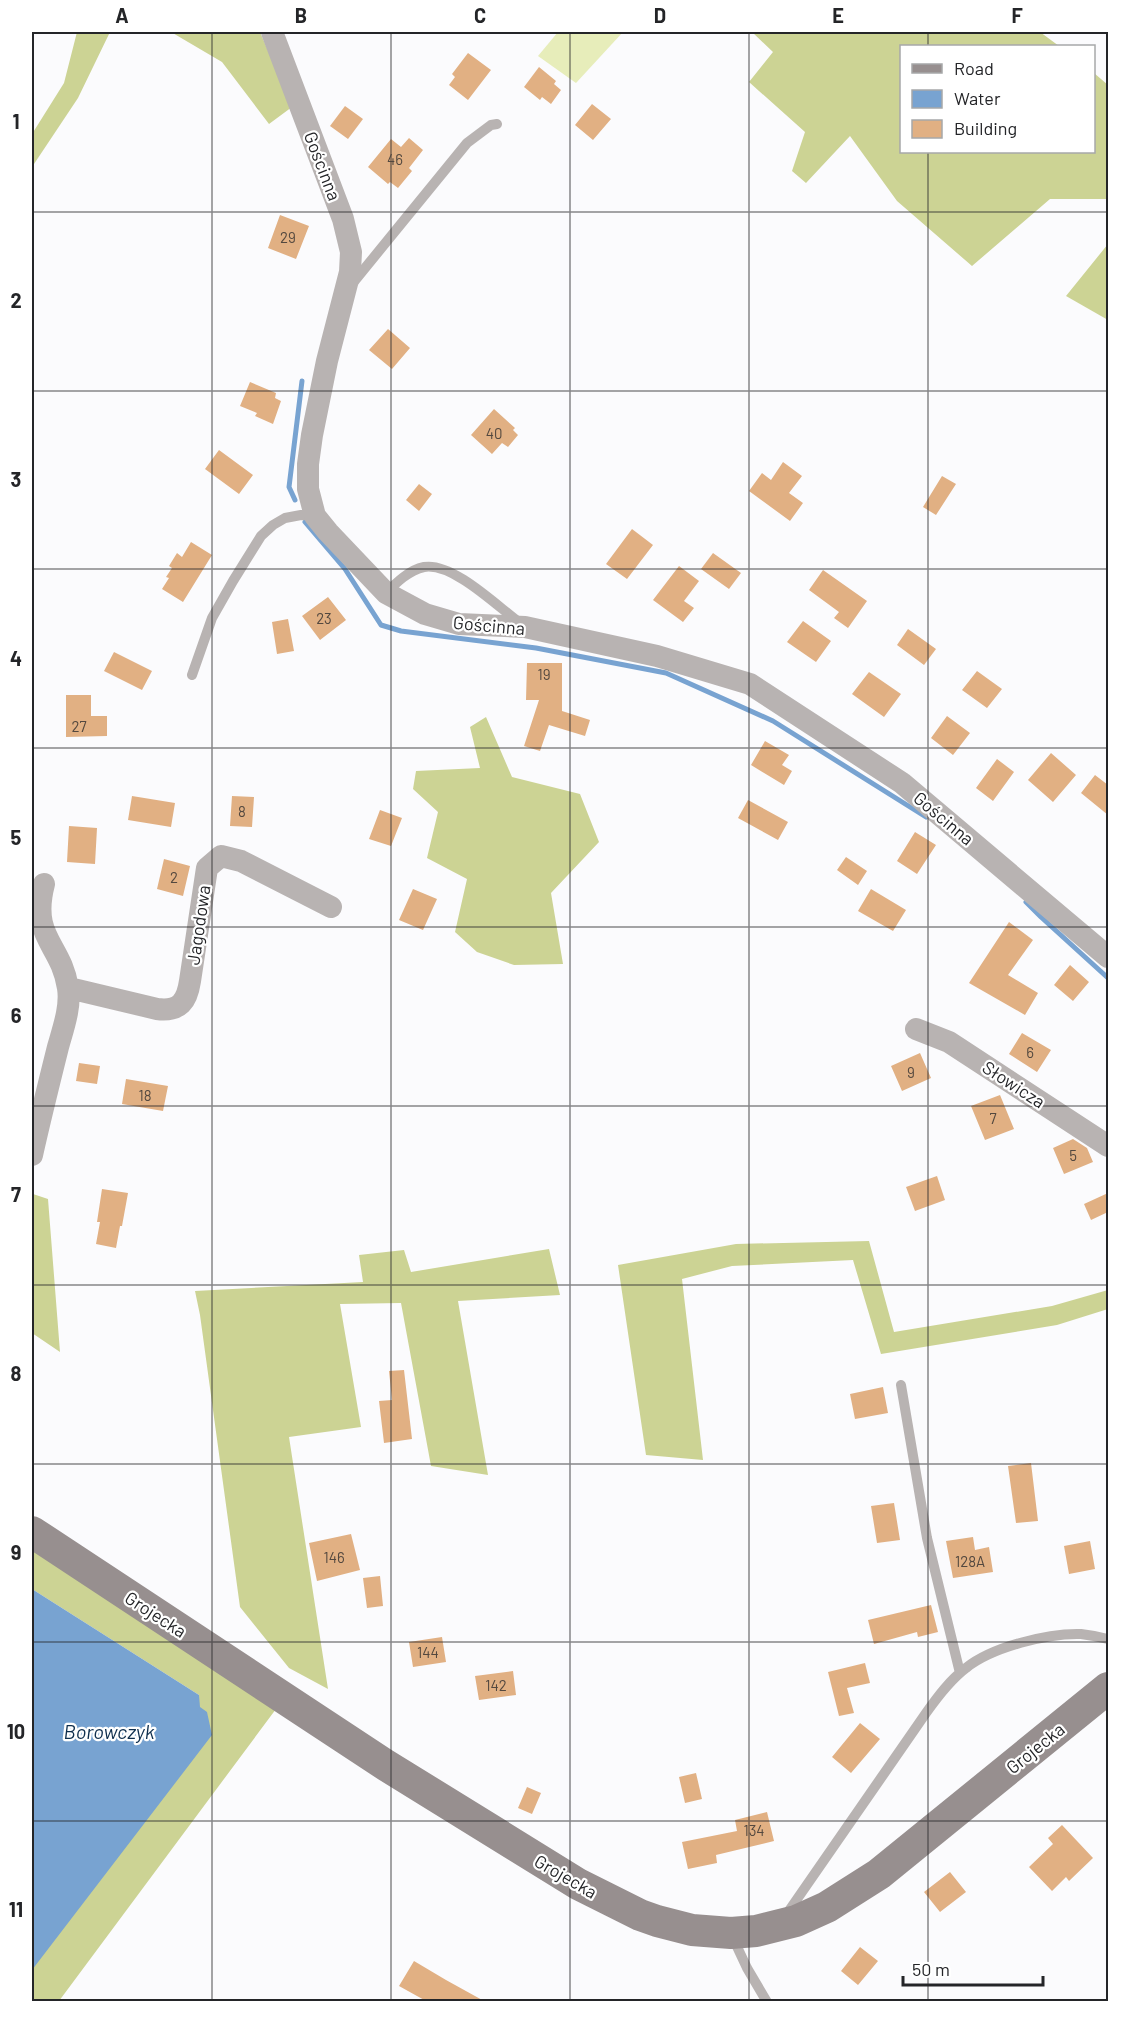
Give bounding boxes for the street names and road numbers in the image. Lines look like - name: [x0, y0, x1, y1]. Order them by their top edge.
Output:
- street label: Gościnna: [300, 128, 346, 204]
- street label: Gościnna: [452, 611, 526, 639]
- street label: Gościnna: [909, 786, 979, 850]
- street label: Jagodowa: [182, 884, 214, 966]
- street label: Słowicza: [979, 1056, 1049, 1112]
- street label: Grojecka: [121, 1586, 191, 1642]
- street label: Grojecka: [1001, 1718, 1069, 1778]
- street label: Grojecka: [531, 1849, 601, 1903]

